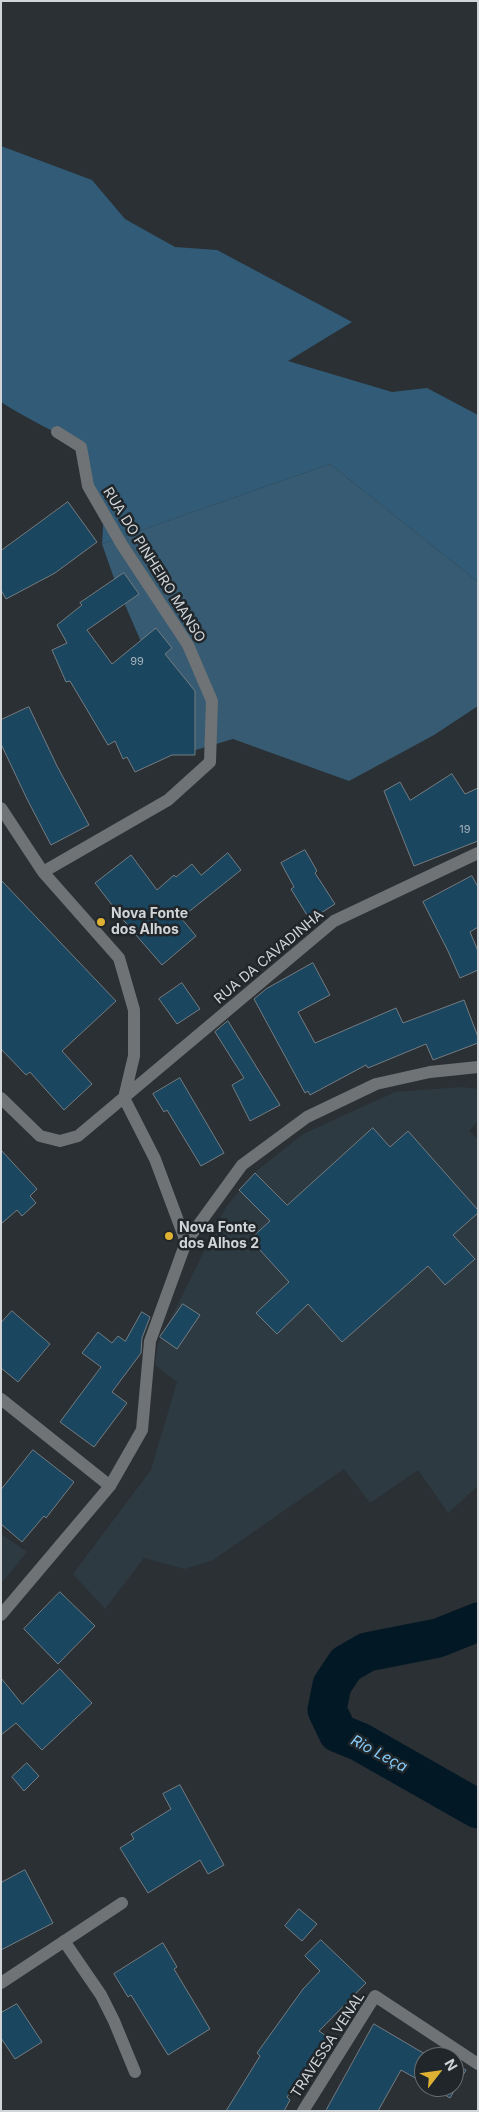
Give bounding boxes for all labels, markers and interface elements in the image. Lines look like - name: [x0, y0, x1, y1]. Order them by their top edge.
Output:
- street label: RUA DO PINHEIRO MANSO: [99, 484, 209, 646]
- house number: 99: [130, 655, 144, 669]
- house number: 19: [459, 823, 471, 837]
- place label: Nova Fonte dos Alhos: [111, 906, 188, 939]
- street label: RUA DA CAVADINHA: [211, 906, 327, 1008]
- marker: Nova Fonte dos Alhos: [95, 916, 107, 928]
- place label: Nova Fonte dos Alhos 2: [179, 1220, 259, 1252]
- marker: Nova Fonte dos Alhos 2: [163, 1230, 175, 1242]
- water label: Rio Leça: [348, 1732, 410, 1776]
- street label: TRAVESSA VENAL: [288, 1989, 368, 2101]
- north arrow: [414, 2047, 464, 2097]
- text: N: [442, 2056, 462, 2074]

